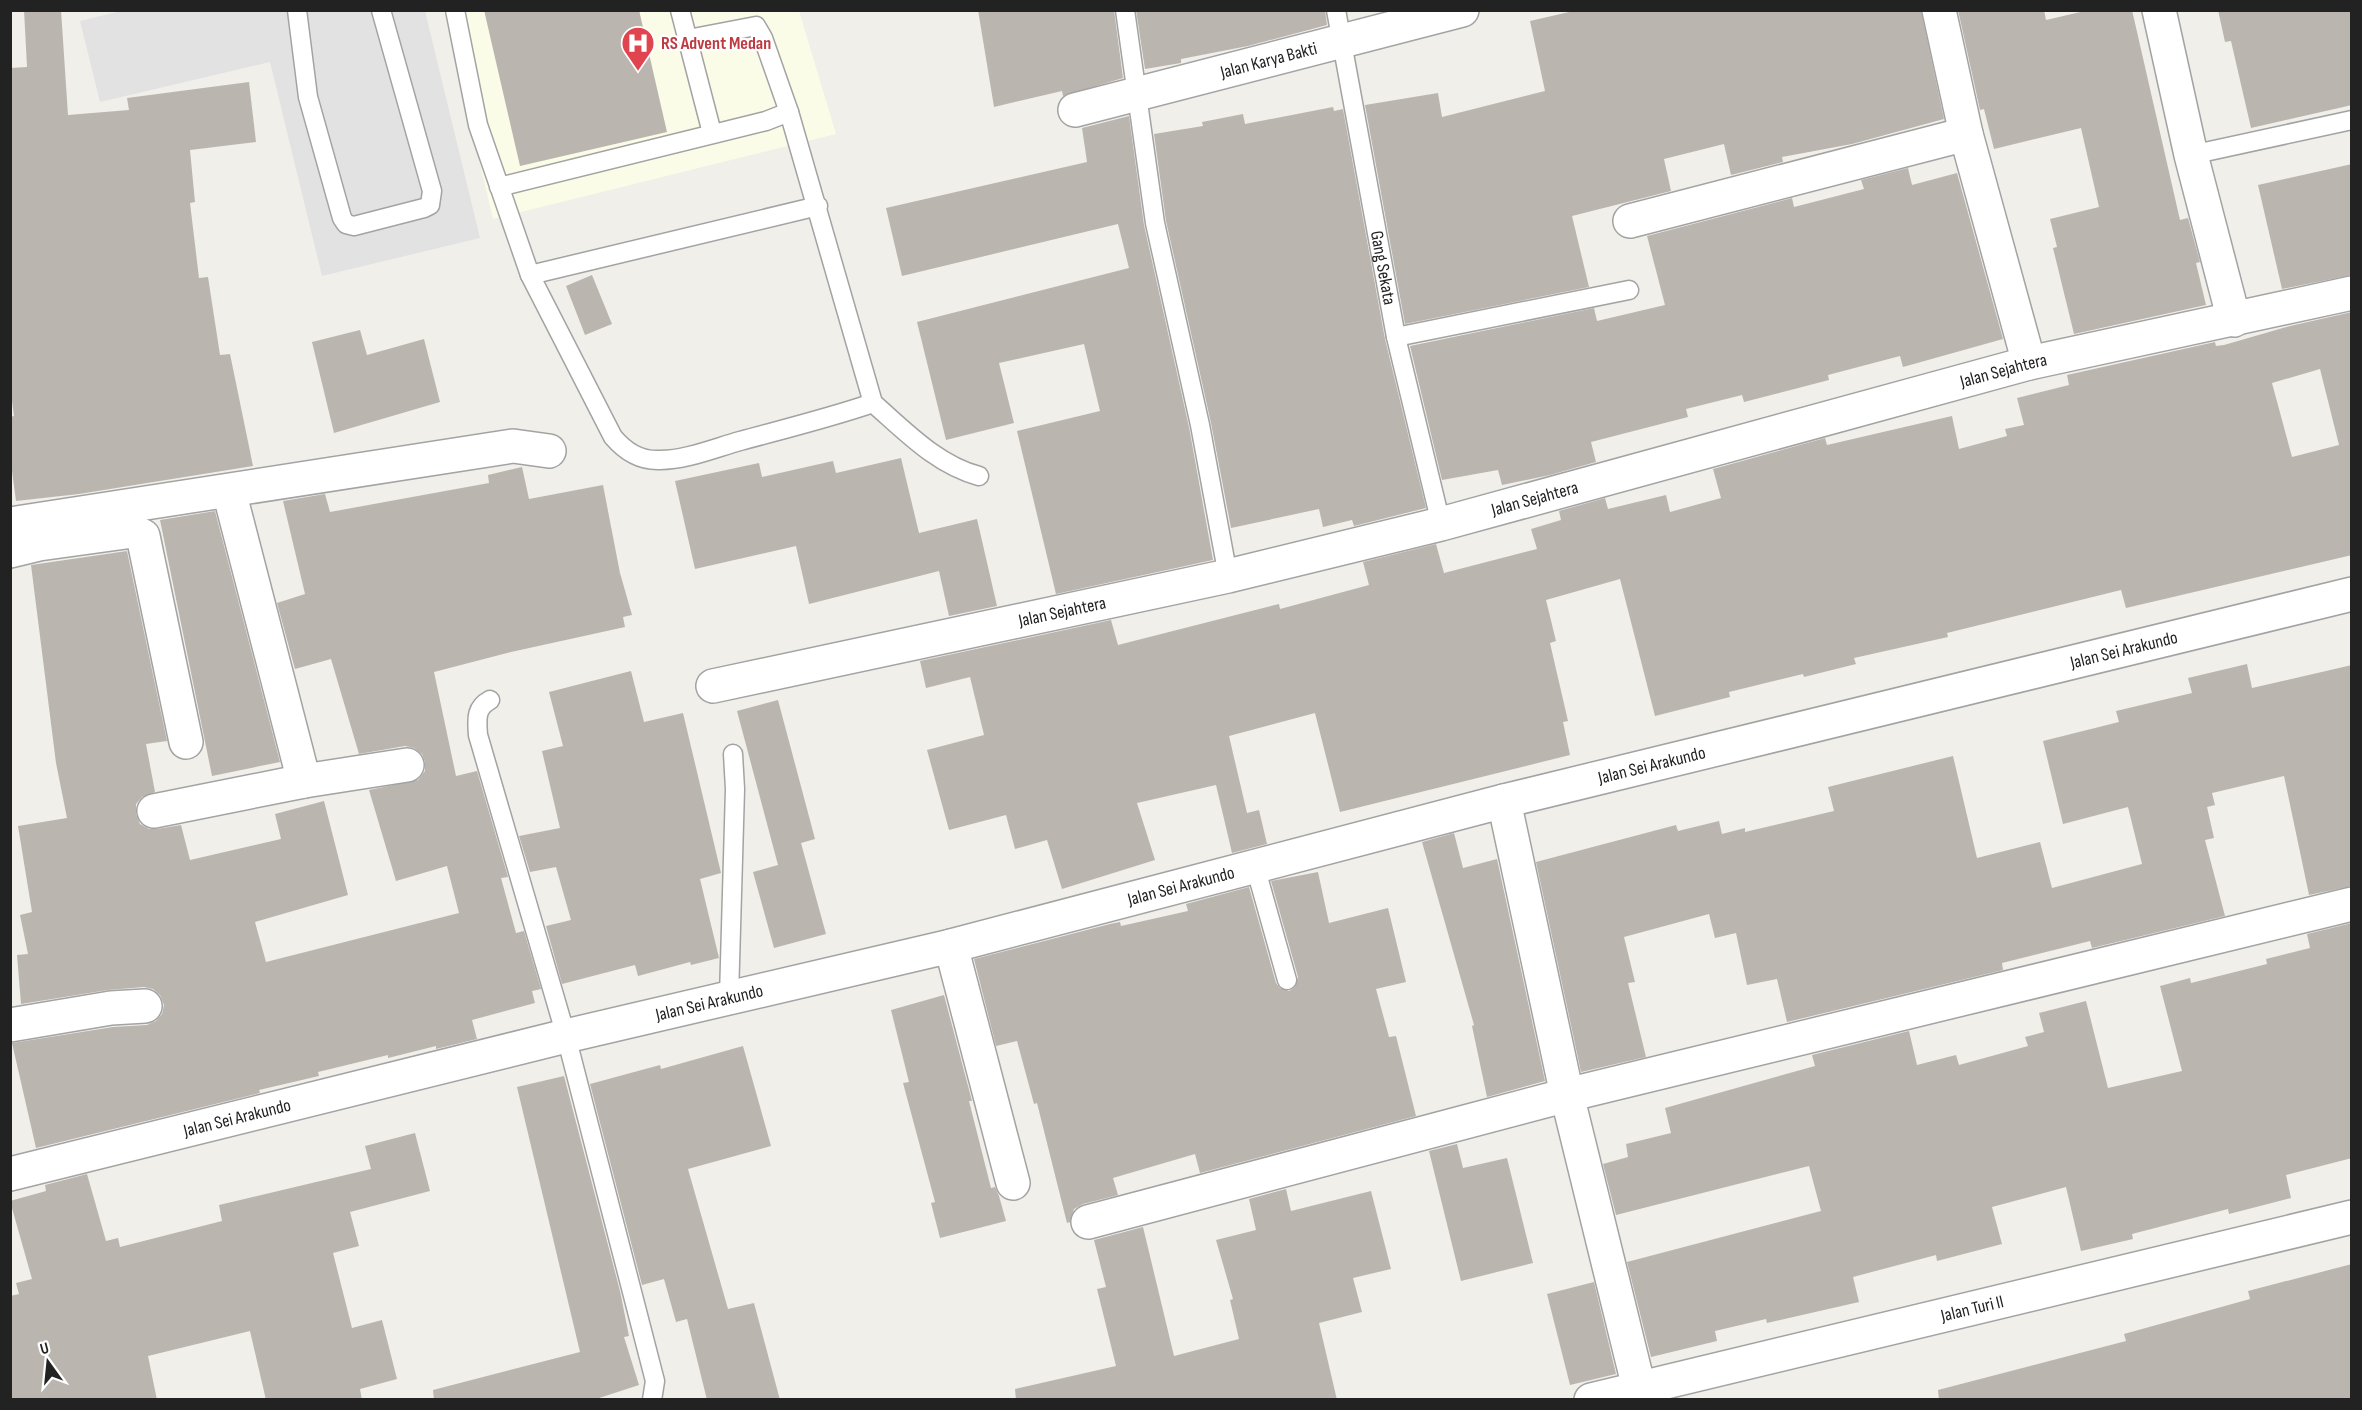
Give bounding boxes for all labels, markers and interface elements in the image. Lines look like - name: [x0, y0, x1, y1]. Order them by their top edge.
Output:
- hospital icon: RS Advent Medan: [620, 25, 656, 72]
- place label: RS Advent Medan: [661, 33, 771, 54]
- street label: Jalan Karya Bakti: [1217, 37, 1319, 83]
- street label: Gang Sekata: [1366, 229, 1400, 306]
- street label: Jalan Sejahtera: [1957, 349, 2049, 392]
- street label: Jalan Sejahtera: [1488, 476, 1580, 520]
- street label: Jalan Sejahtera: [1015, 592, 1108, 631]
- street label: Jalan Sei Arakundo: [2067, 626, 2180, 673]
- street label: Jalan Sei Arakundo: [1595, 742, 1708, 788]
- street label: Jalan Sei Arakundo: [1124, 862, 1237, 910]
- street label: Jalan Sei Arakundo: [652, 980, 765, 1025]
- street label: Jalan Sei Arakundo: [180, 1094, 293, 1141]
- street label: Jalan Turi II: [1938, 1291, 2006, 1326]
- north arrow: [18, 1332, 78, 1392]
- text: U: [38, 1339, 51, 1359]

